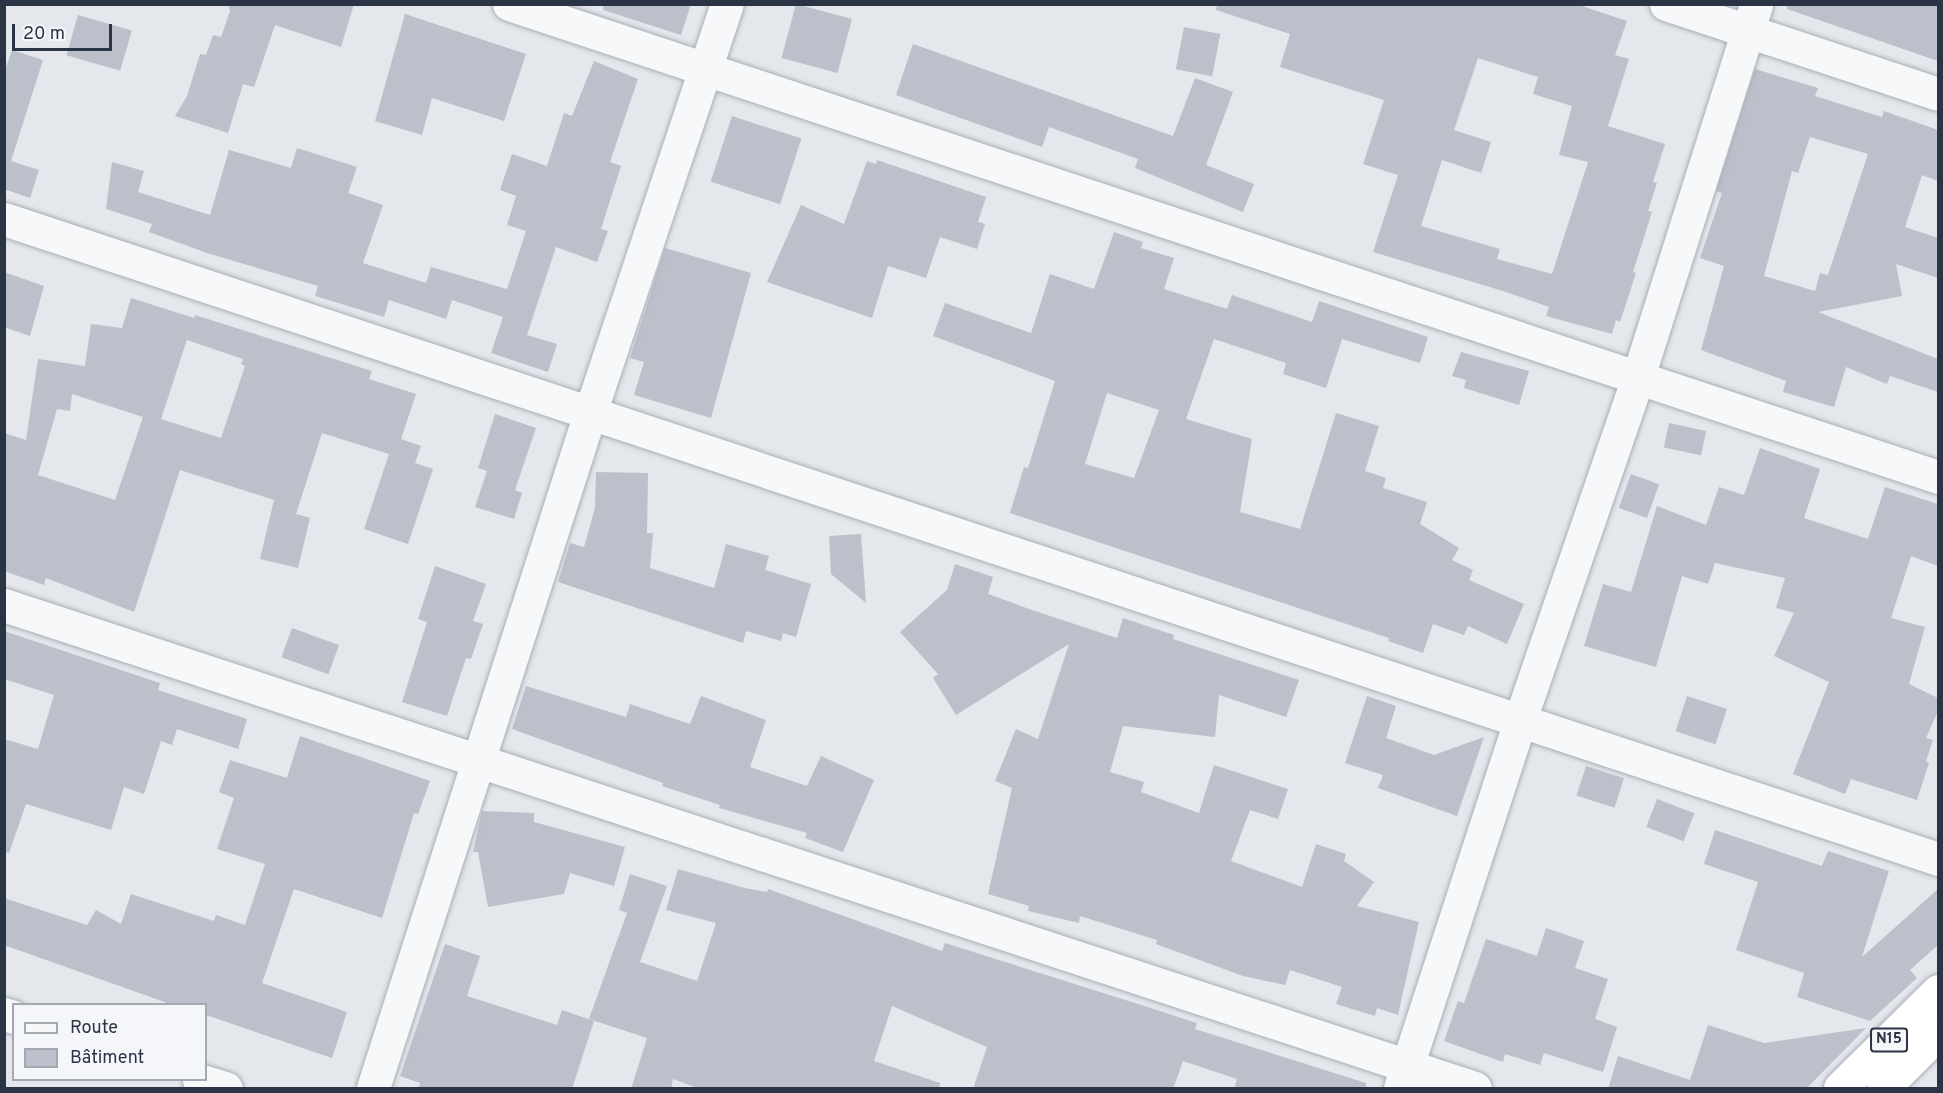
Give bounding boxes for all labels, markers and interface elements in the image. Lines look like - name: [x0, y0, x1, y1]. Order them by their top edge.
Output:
- scale bar: [15, 12, 116, 50]
- text: 20 m: [23, 23, 65, 46]
- legend: [12, 1003, 207, 1081]
- text: Route: [70, 1017, 118, 1040]
- road number: N15: [1870, 1028, 1908, 1052]
- text: Bâtiment: [70, 1047, 144, 1070]

